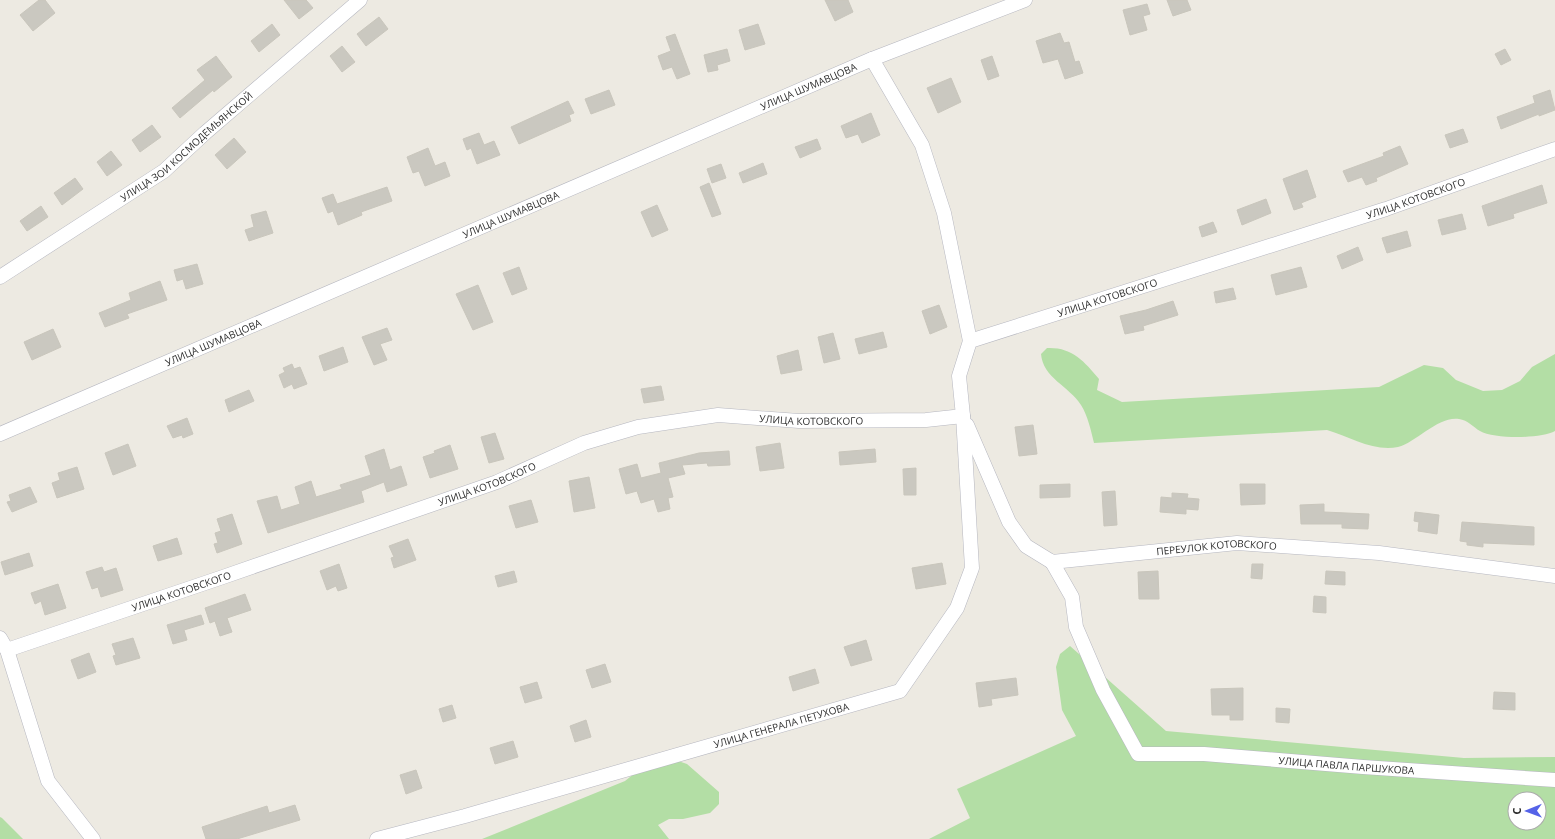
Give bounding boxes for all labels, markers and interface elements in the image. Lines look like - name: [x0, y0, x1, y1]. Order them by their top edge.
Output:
- street label: УЛИЦА ШУМАВЦОВА: [758, 59, 859, 113]
- street label: УЛИЦА ЗОИ КОСМОДЕМЬЯНСКОЙ: [117, 88, 255, 205]
- street label: УЛИЦА КОТОВСКОГО: [1365, 174, 1467, 222]
- street label: УЛИЦА ШУМАВЦОВА: [461, 187, 562, 241]
- street label: УЛИЦА КОТОВСКОГО: [1056, 275, 1159, 320]
- street label: УЛИЦА ШУМАВЦОВА: [163, 315, 264, 369]
- street label: УЛИЦА КОТОВСКОГО: [759, 411, 863, 428]
- street label: УЛИЦА КОТОВСКОГО: [436, 458, 538, 509]
- street label: ПЕРЕУЛОК КОТОВСКОГО: [1156, 536, 1277, 558]
- street label: УЛИЦА КОТОВСКОГО: [130, 568, 233, 614]
- street label: УЛИЦА ГЕНЕРАЛА ПЕТУХОВА: [712, 699, 851, 751]
- street label: УЛИЦА ПАВЛА ПАРШУКОВА: [1278, 753, 1415, 778]
- north arrow: [1507, 791, 1547, 831]
- text: С: [1509, 808, 1524, 815]

